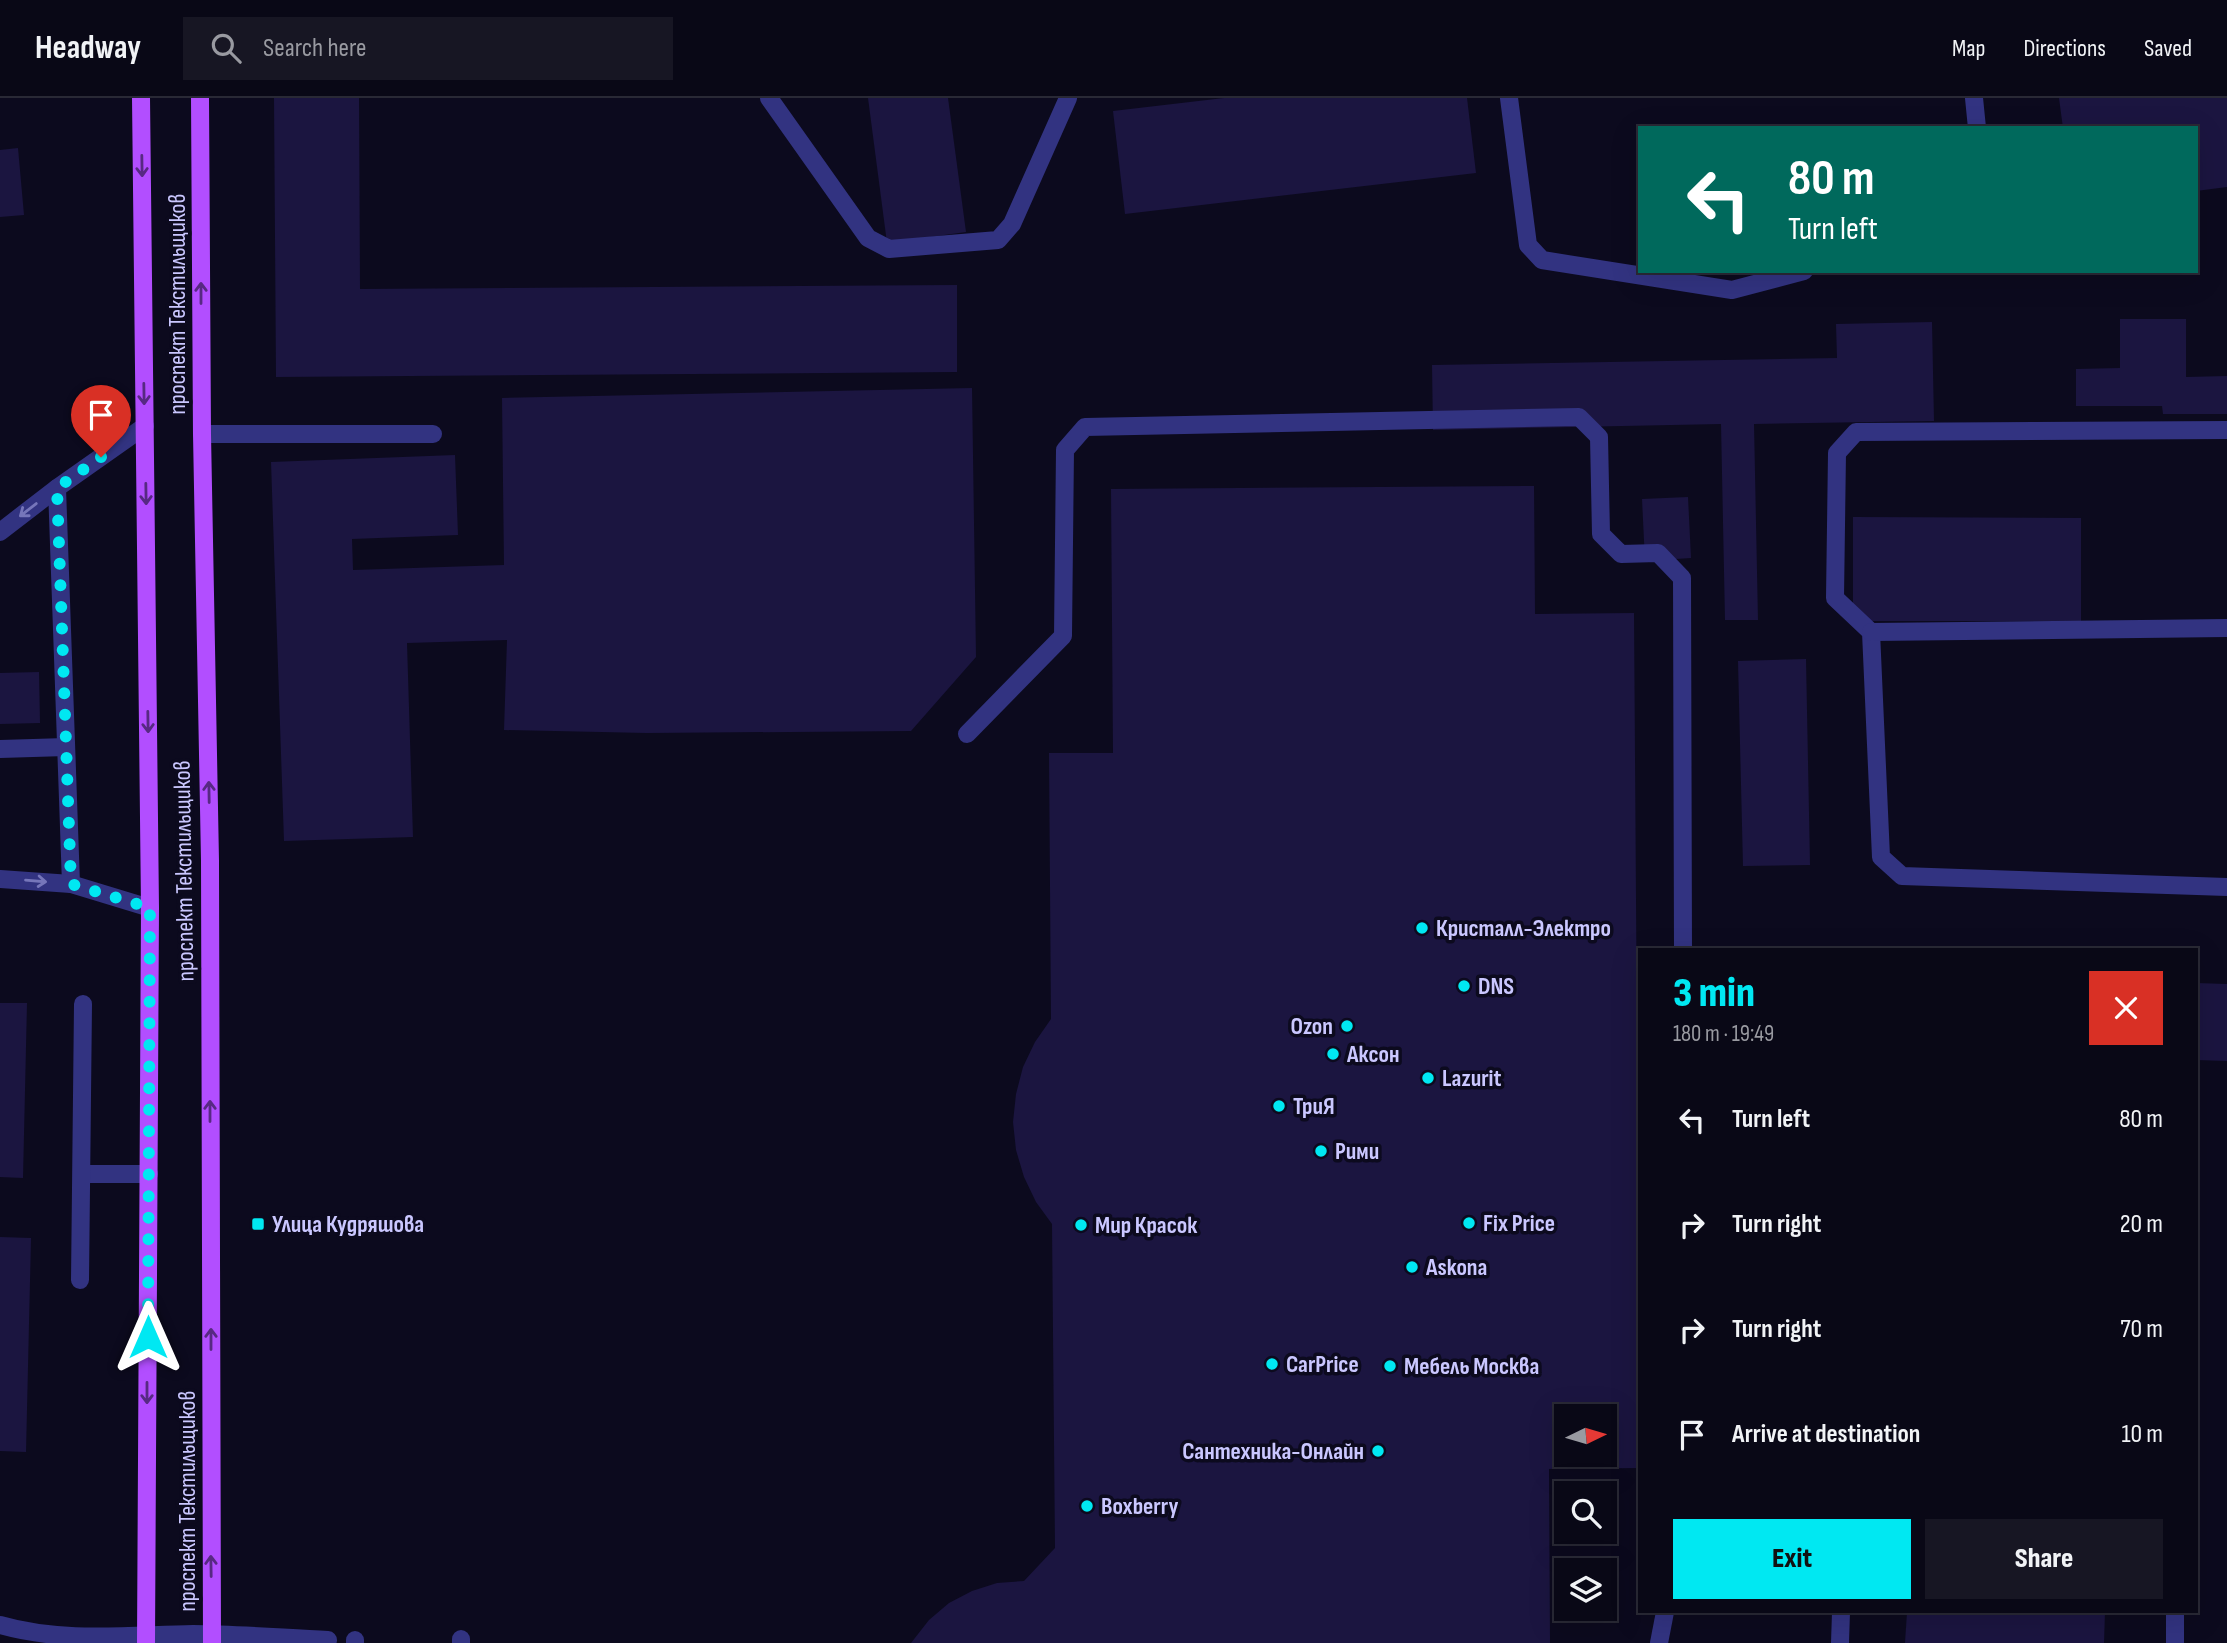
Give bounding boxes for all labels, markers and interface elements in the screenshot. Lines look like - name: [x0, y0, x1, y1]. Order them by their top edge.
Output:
- search box: [183, 17, 673, 80]
- text: Headway: [35, 28, 141, 68]
- icon: search: [207, 29, 245, 67]
- text: Search here: [263, 33, 366, 64]
- text: Map: [1952, 34, 1985, 63]
- text: Directions: [2023, 34, 2106, 63]
- text: Saved: [2144, 34, 2192, 63]
- text: 80 m: [1788, 150, 1875, 209]
- one-way arrow: [135, 154, 149, 177]
- icon: left: [1673, 154, 1764, 245]
- street label: проспект Текстильщиков: [163, 193, 192, 415]
- text: Turn left: [1788, 210, 1878, 249]
- one-way arrow: [194, 282, 208, 305]
- one-way arrow: [138, 382, 151, 405]
- pin: [71, 385, 131, 457]
- icon: arrive: [82, 396, 120, 434]
- one-way arrow: [139, 483, 152, 506]
- one-way arrow: [20, 503, 38, 518]
- one-way arrow: [141, 710, 155, 733]
- street label: проспект Текстильщиков: [168, 760, 200, 982]
- one-way arrow: [202, 781, 215, 804]
- one-way arrow: [24, 875, 46, 888]
- place label: Кристалл-Электро: [1436, 914, 1611, 943]
- marker: Кристалл-Электро: [1414, 920, 1430, 936]
- text: 3 min: [1673, 968, 1755, 1019]
- button: close: [2089, 971, 2163, 1045]
- place label: DNS: [1478, 972, 1514, 1001]
- marker: DNS: [1456, 978, 1472, 994]
- place label: Ozon: [1291, 1012, 1333, 1041]
- marker: Ozon: [1339, 1018, 1355, 1034]
- text: 180 m · 19:49: [1673, 1020, 1774, 1048]
- place label: Аксон: [1346, 1040, 1399, 1069]
- marker: Аксон: [1325, 1046, 1341, 1062]
- place label: Lazurit: [1442, 1064, 1501, 1093]
- marker: Lazurit: [1420, 1070, 1436, 1086]
- place label: ТриЯ: [1293, 1092, 1335, 1121]
- marker: ТриЯ: [1271, 1098, 1287, 1114]
- one-way arrow: [203, 1100, 217, 1123]
- icon: left: [1673, 1101, 1711, 1139]
- text: Turn left: [1732, 1104, 1810, 1135]
- text: 80 m: [2119, 1104, 2163, 1135]
- place label: Рими: [1335, 1137, 1379, 1166]
- marker: Рими: [1313, 1143, 1329, 1159]
- icon: right: [1673, 1206, 1711, 1244]
- place label: Fix Price: [1483, 1209, 1555, 1238]
- text: Turn right: [1732, 1209, 1821, 1240]
- text: 20 m: [2120, 1209, 2163, 1240]
- place label: Улица Кудряшова: [272, 1210, 424, 1239]
- place label: Мир Красок: [1095, 1211, 1198, 1240]
- marker: Fix Price: [1461, 1215, 1477, 1231]
- marker: Улица Кудряшова: [250, 1216, 266, 1232]
- marker: Мир Красок: [1073, 1217, 1089, 1233]
- place label: Askona: [1425, 1253, 1487, 1282]
- marker: Askona: [1404, 1259, 1420, 1275]
- position arrow: [111, 1300, 185, 1374]
- icon: right: [1673, 1311, 1711, 1349]
- text: Turn right: [1732, 1314, 1821, 1345]
- text: 70 m: [2120, 1314, 2163, 1345]
- one-way arrow: [204, 1327, 218, 1350]
- place label: CarPrice: [1286, 1350, 1359, 1379]
- place label: Мебель Москва: [1404, 1352, 1539, 1381]
- marker: CarPrice: [1264, 1356, 1280, 1372]
- marker: Мебель Москва: [1382, 1358, 1398, 1374]
- one-way arrow: [141, 1381, 154, 1404]
- street label: проспект Текстильщиков: [173, 1390, 202, 1612]
- north arrow: [1554, 1404, 1617, 1466]
- map controls: [1554, 1404, 1617, 1621]
- icon: arrive: [1673, 1416, 1711, 1454]
- text: Arrive at destination: [1732, 1419, 1920, 1450]
- text: 10 m: [2121, 1419, 2163, 1450]
- place label: Сантехника-Онлайн: [1182, 1437, 1364, 1466]
- marker: Сантехника-Онлайн: [1370, 1443, 1386, 1459]
- button: search: [1554, 1481, 1617, 1544]
- place label: Boxberry: [1101, 1492, 1178, 1521]
- marker: Boxberry: [1079, 1498, 1095, 1514]
- button: Exit: [1673, 1519, 1911, 1599]
- button: Share: [1925, 1519, 2163, 1599]
- one-way arrow: [205, 1555, 218, 1578]
- button: layers: [1554, 1558, 1617, 1621]

